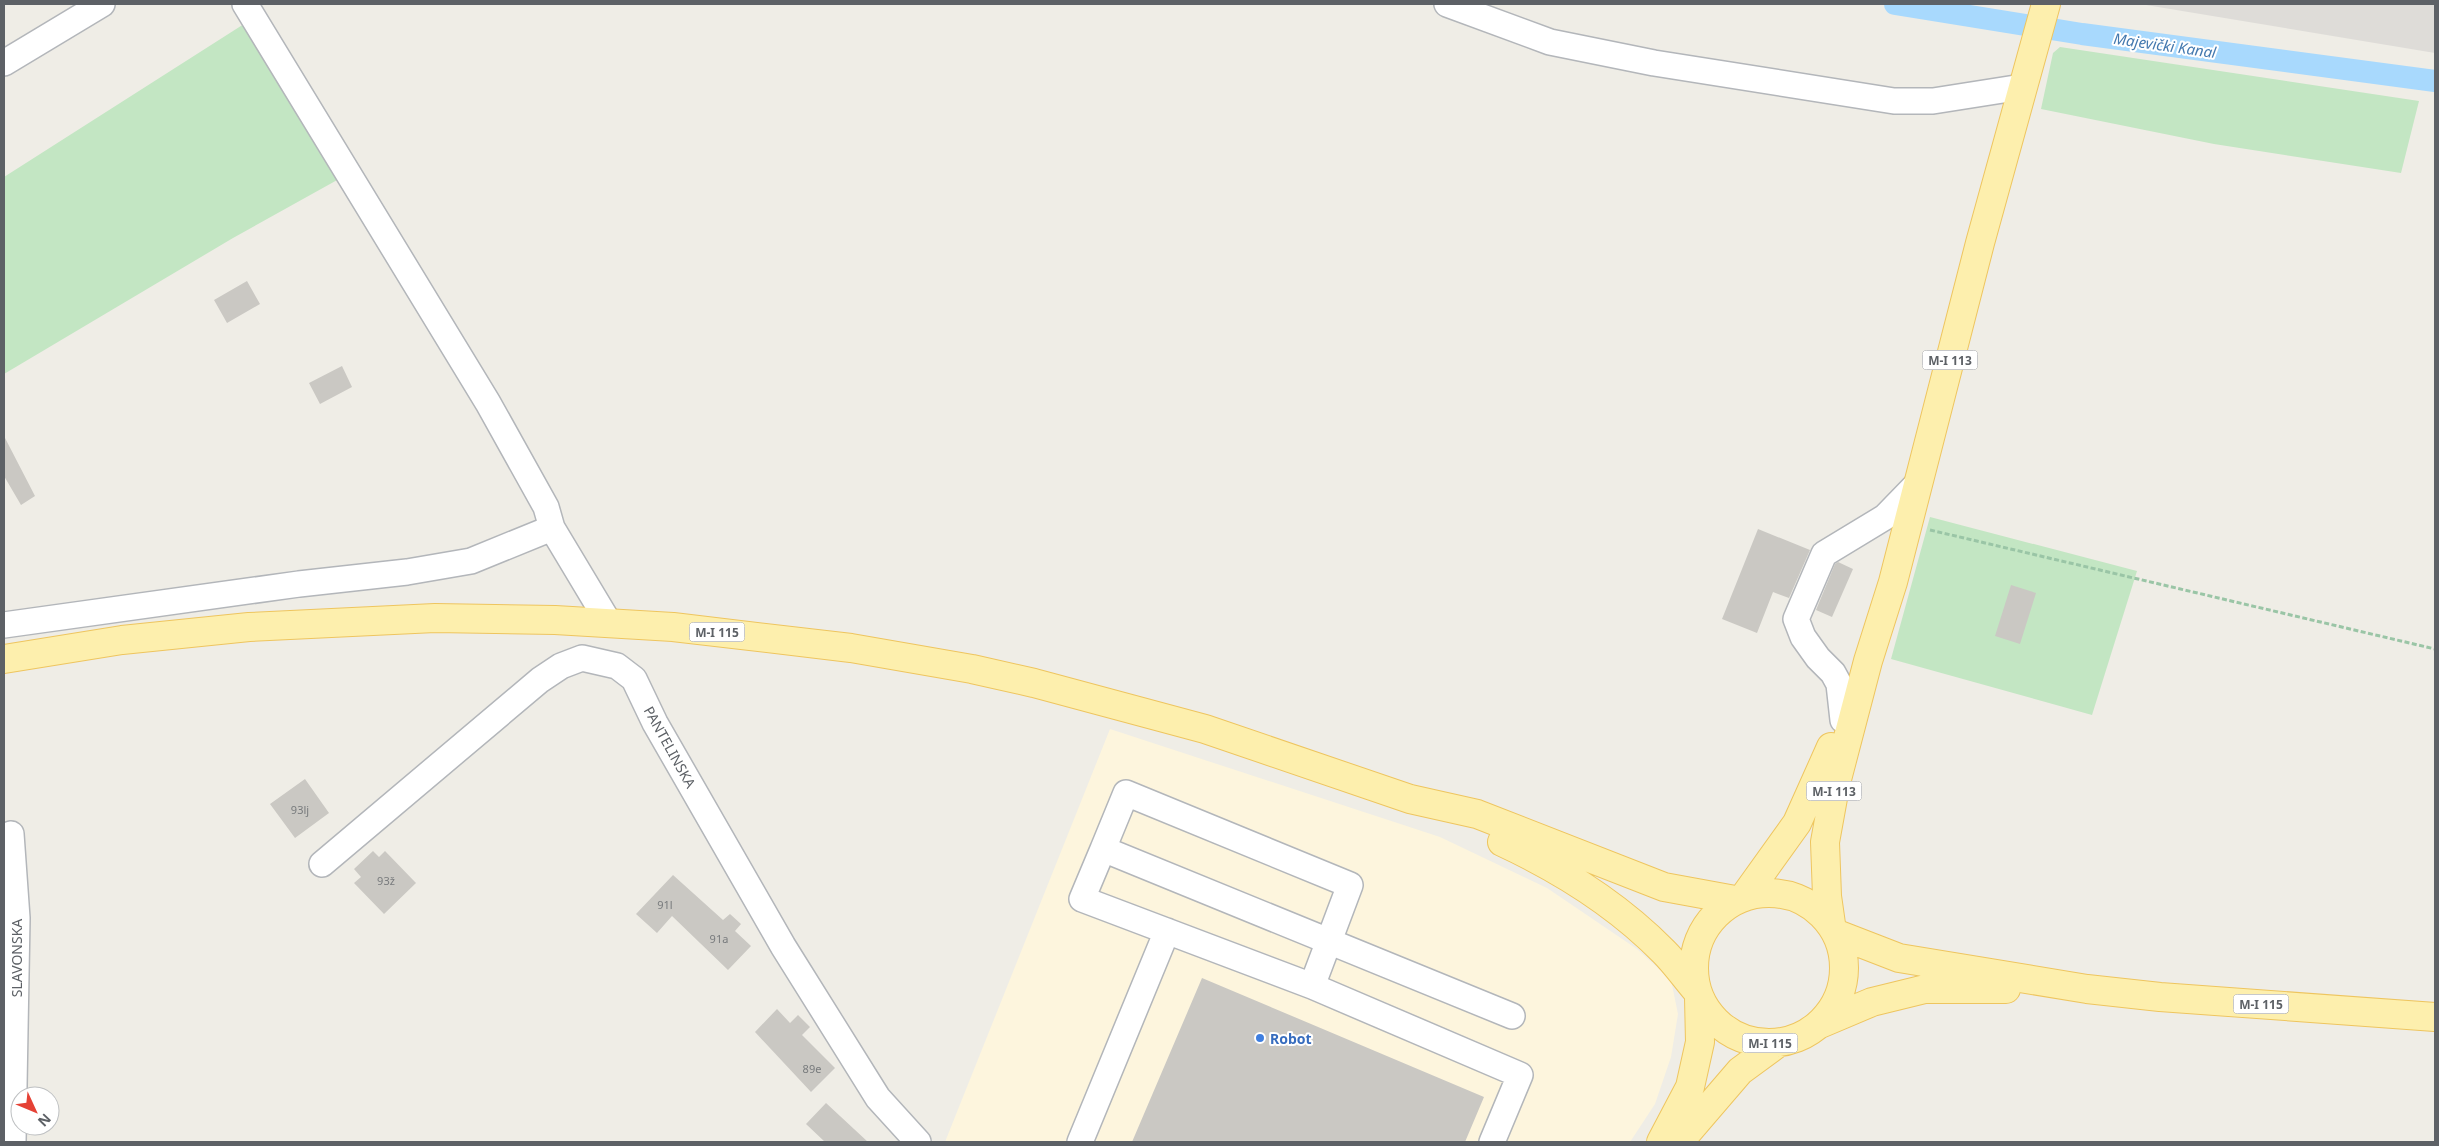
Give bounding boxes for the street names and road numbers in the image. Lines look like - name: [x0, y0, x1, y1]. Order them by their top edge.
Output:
- road number: M-I 113: [1922, 350, 1978, 370]
- road number: M-I 115: [690, 622, 744, 642]
- street label: PANTELINSKA: [640, 703, 700, 791]
- road number: M-I 113: [1806, 781, 1862, 800]
- street label: SLAVONSKA: [7, 919, 26, 997]
- road number: M-I 115: [2234, 994, 2288, 1014]
- road number: M-I 115: [1742, 1034, 1798, 1052]

